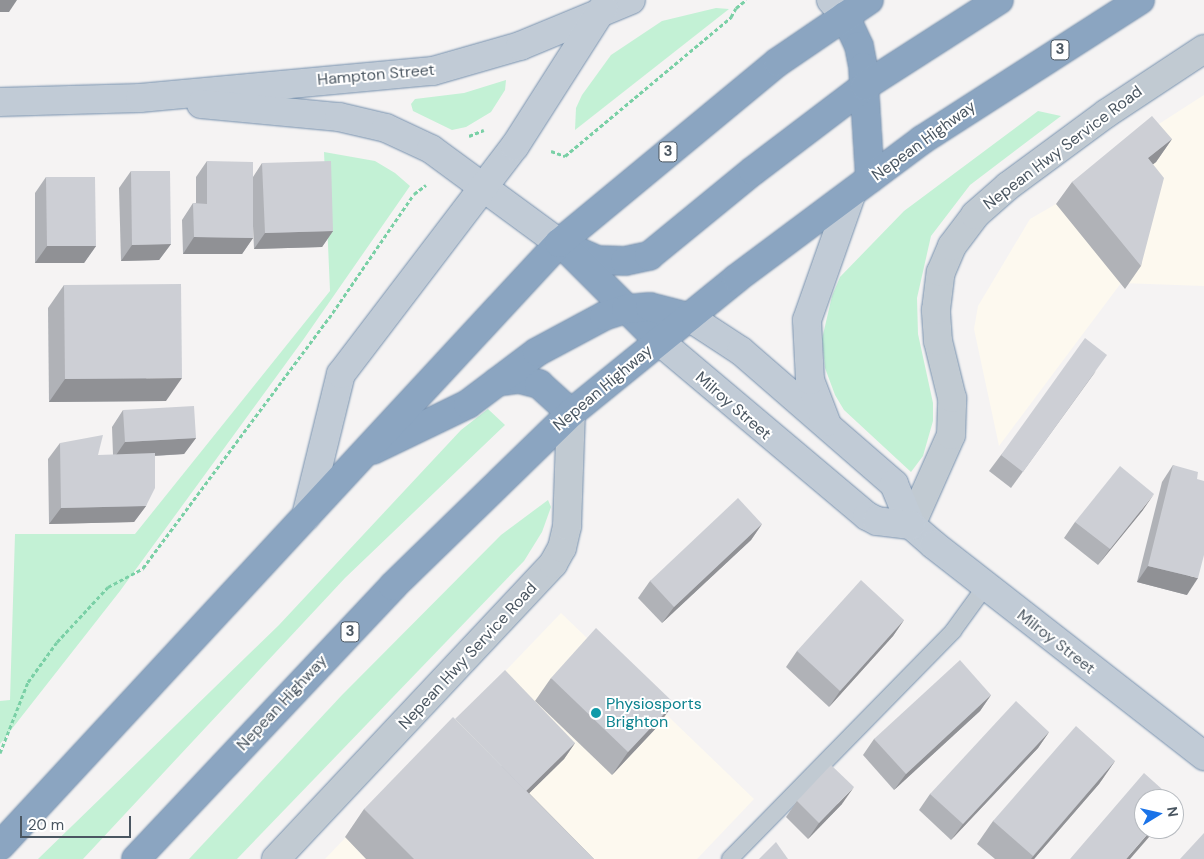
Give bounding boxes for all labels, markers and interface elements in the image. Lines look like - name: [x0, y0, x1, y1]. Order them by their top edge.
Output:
- road number: 3: [1050, 38, 1070, 62]
- street label: Hampton Street: [316, 60, 436, 90]
- street label: Nepean Hwy Service Road: [980, 82, 1146, 214]
- street label: Nepean Highway: [868, 97, 980, 185]
- road number: 3: [658, 140, 678, 164]
- street label: Nepean Highway: [550, 341, 656, 435]
- street label: Milroy Street: [691, 368, 775, 444]
- street label: Nepean Hwy Service Road: [395, 579, 541, 733]
- street label: Milroy Street: [1013, 606, 1099, 678]
- road number: 3: [340, 620, 360, 644]
- street label: Nepean Highway: [233, 651, 331, 755]
- place label: Physiosports Brighton: [606, 694, 702, 732]
- marker: Physiosports Brighton: [590, 707, 602, 719]
- north arrow: [1134, 789, 1184, 839]
- text: N: [1163, 805, 1183, 818]
- scale bar: [22, 806, 134, 838]
- text: 20 m: [28, 815, 64, 835]

